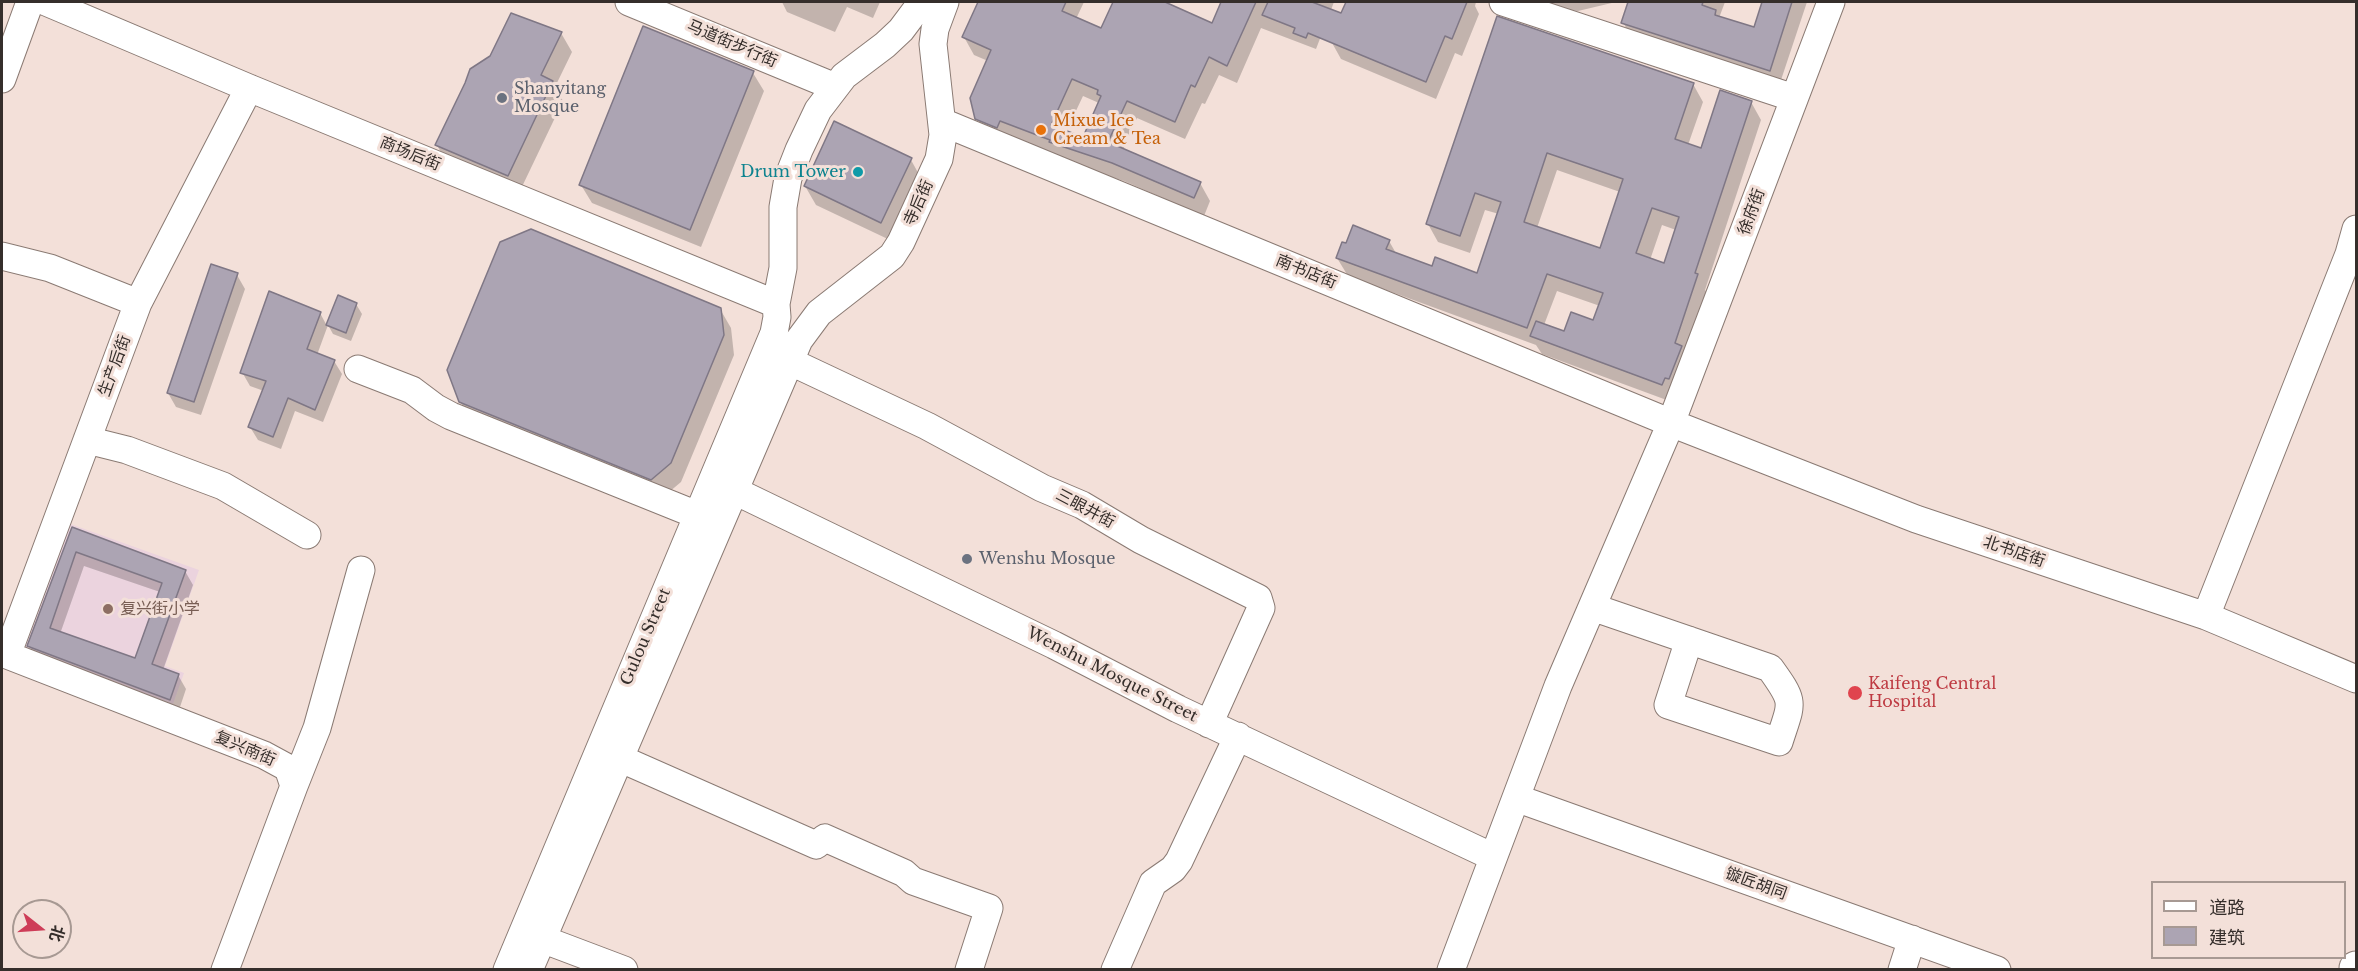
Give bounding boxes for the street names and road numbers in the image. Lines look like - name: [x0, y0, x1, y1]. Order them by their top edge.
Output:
- street label: 马道街步行街: [684, 16, 780, 72]
- street label: 商场后街: [377, 133, 443, 175]
- street label: 寺后街: [900, 177, 938, 229]
- street label: 徐府街: [1735, 186, 1769, 238]
- street label: 南书店街: [1273, 251, 1339, 293]
- street label: 生产后街: [95, 333, 135, 399]
- street label: 三眼井街: [1052, 486, 1118, 532]
- street label: 北书店街: [1981, 533, 2047, 571]
- street label: Gulou Street: [617, 586, 675, 688]
- street label: Wenshu Mosque Street: [1023, 624, 1201, 726]
- street label: 复兴南街: [212, 728, 278, 770]
- street label: 镟匠胡同: [1723, 864, 1789, 904]

